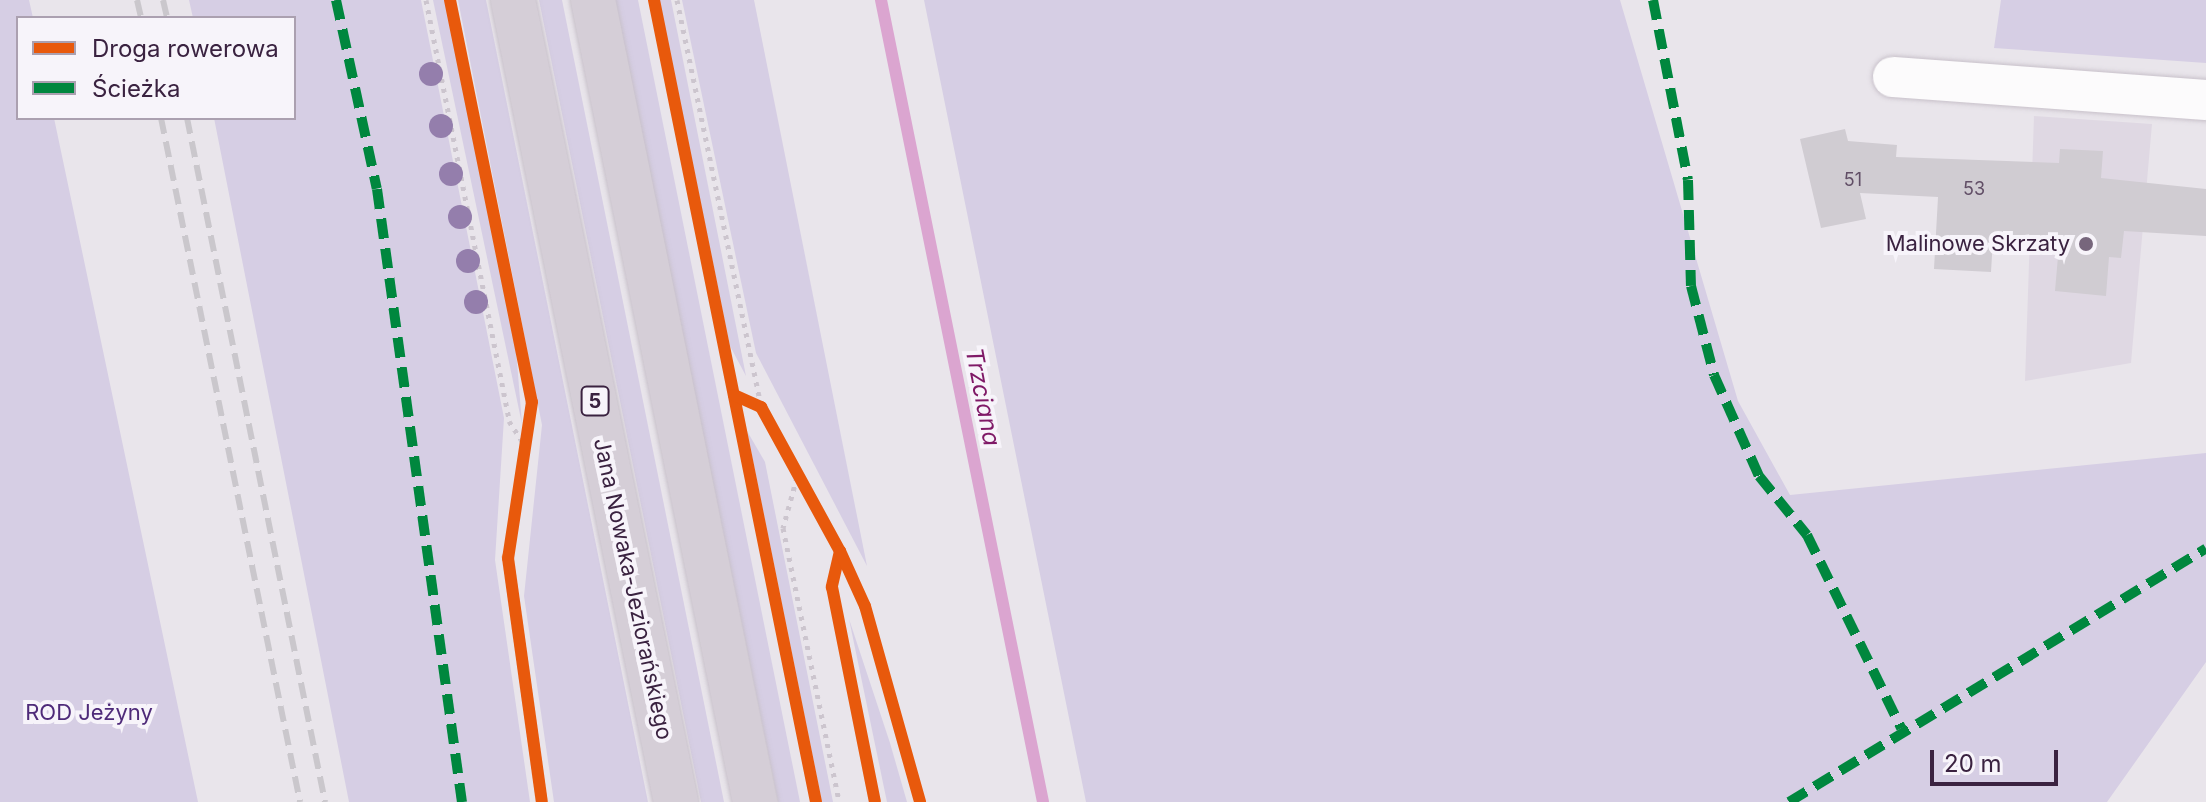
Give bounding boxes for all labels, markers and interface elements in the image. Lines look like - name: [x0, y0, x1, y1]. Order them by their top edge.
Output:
- legend: [16, 16, 296, 120]
- text: Droga rowerowa: [92, 34, 279, 63]
- text: Ścieżka: [92, 74, 180, 103]
- house number: 51: [1844, 169, 1862, 191]
- house number: 53: [1963, 178, 1985, 200]
- place label: Malinowe Skrzaty: [1886, 231, 2070, 257]
- marker: Malinowe Skrzaty: [2077, 235, 2095, 253]
- water label: Trzciana: [959, 346, 1007, 448]
- road number: 5: [579, 385, 611, 417]
- street label: Jana Nowaka-Jeziorańskiego: [588, 436, 678, 742]
- park label: ROD Jeżyny: [25, 700, 153, 726]
- scale bar: [1934, 734, 2062, 784]
- text: 20 m: [1944, 749, 2002, 778]

